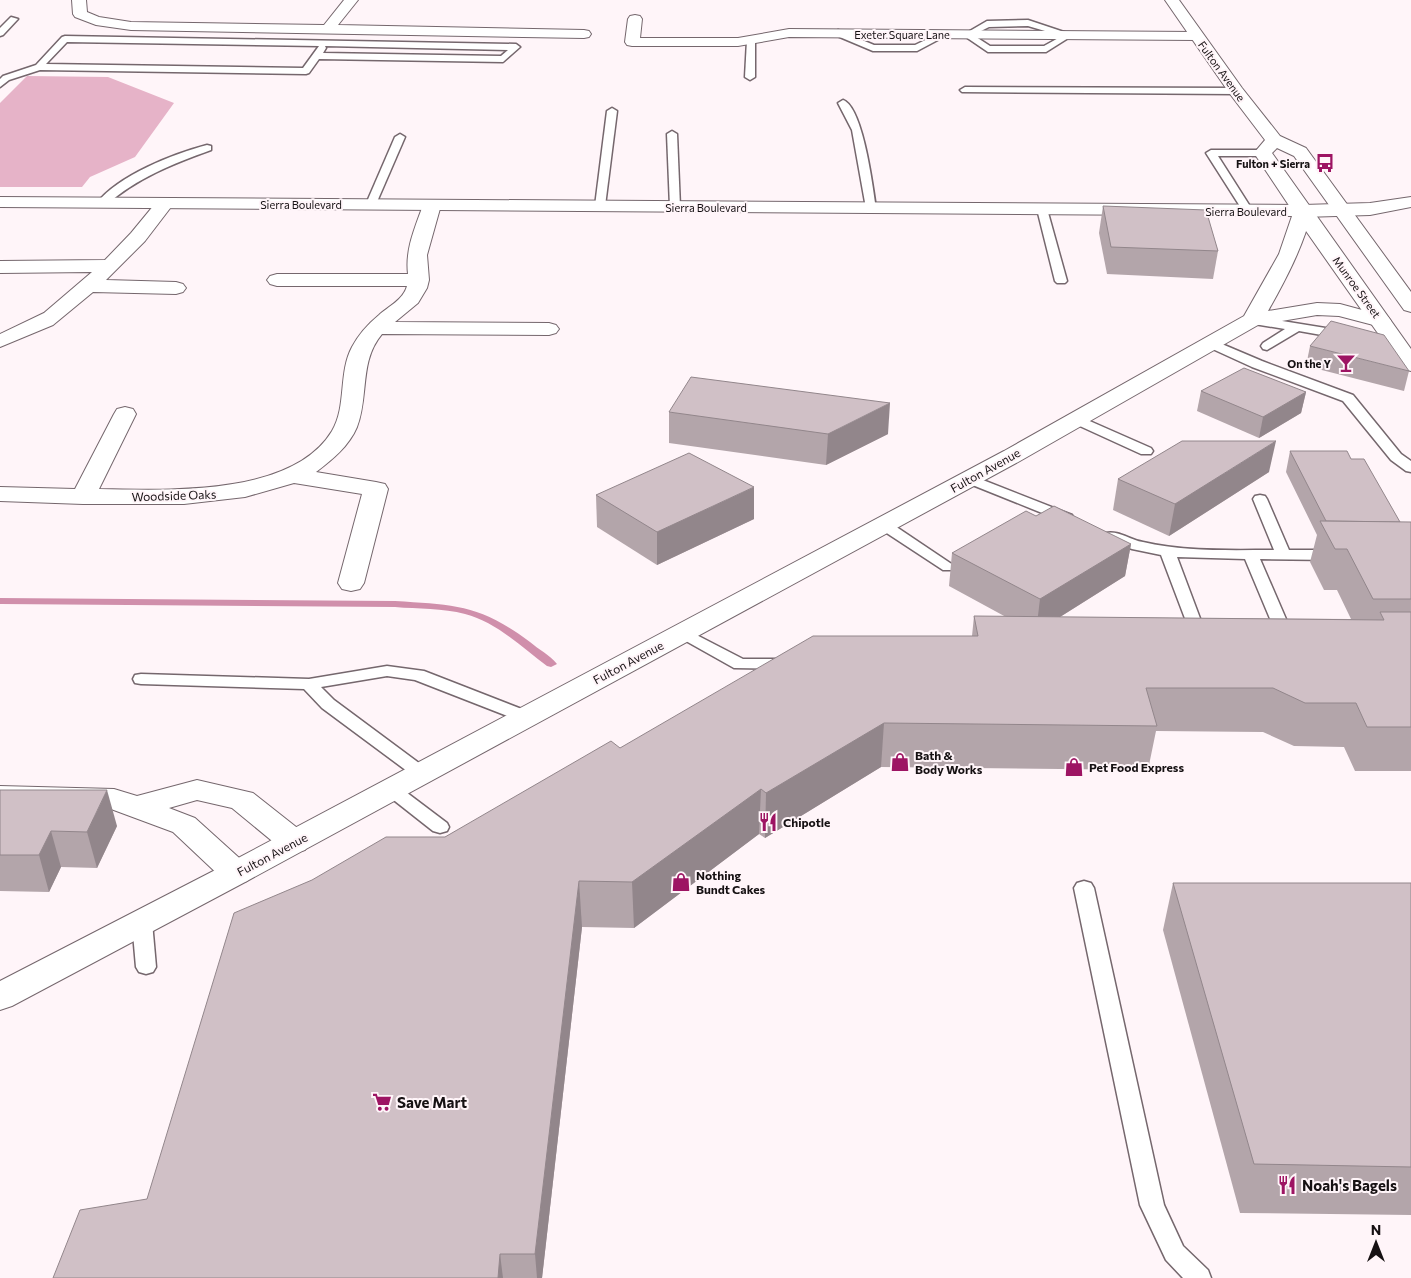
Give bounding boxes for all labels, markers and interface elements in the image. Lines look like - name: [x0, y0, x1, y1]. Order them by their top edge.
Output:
- street label: Exeter Square Lane: [854, 28, 950, 41]
- street label: Fulton Avenue: [1196, 38, 1248, 104]
- bus stop icon: Fulton + Sierra: [1314, 152, 1336, 174]
- place label: Fulton + Sierra: [1236, 157, 1310, 170]
- street label: Sierra Boulevard: [260, 198, 342, 211]
- street label: Sierra Boulevard: [665, 201, 747, 214]
- street label: Sierra Boulevard: [1205, 205, 1287, 218]
- street label: Munroe Street: [1330, 254, 1384, 321]
- bar icon: On the Y: [1335, 352, 1357, 374]
- place label: On the Y: [1287, 357, 1331, 370]
- street label: Fulton Avenue: [948, 445, 1022, 495]
- street label: Woodside Oaks: [131, 487, 217, 503]
- street label: Fulton Avenue: [590, 638, 666, 686]
- place label: Bath & Body Works: [915, 748, 983, 776]
- shop icon: Bath & Body Works: [889, 751, 911, 773]
- shop icon: Pet Food Express: [1063, 756, 1085, 778]
- place label: Pet Food Express: [1089, 760, 1184, 774]
- restaurant icon: Chipotle: [757, 811, 779, 833]
- place label: Chipotle: [783, 815, 830, 829]
- street label: Fulton Avenue: [234, 830, 310, 878]
- place label: Nothing Bundt Cakes: [696, 868, 766, 896]
- shop icon: Nothing Bundt Cakes: [670, 871, 692, 893]
- supermarket icon: Save Mart: [371, 1091, 393, 1113]
- place label: Save Mart: [397, 1093, 467, 1111]
- restaurant icon: Noah's Bagels: [1276, 1174, 1298, 1196]
- place label: Noah's Bagels: [1302, 1176, 1397, 1194]
- north arrow: [1351, 1218, 1401, 1268]
- text: N: [1371, 1221, 1381, 1238]

